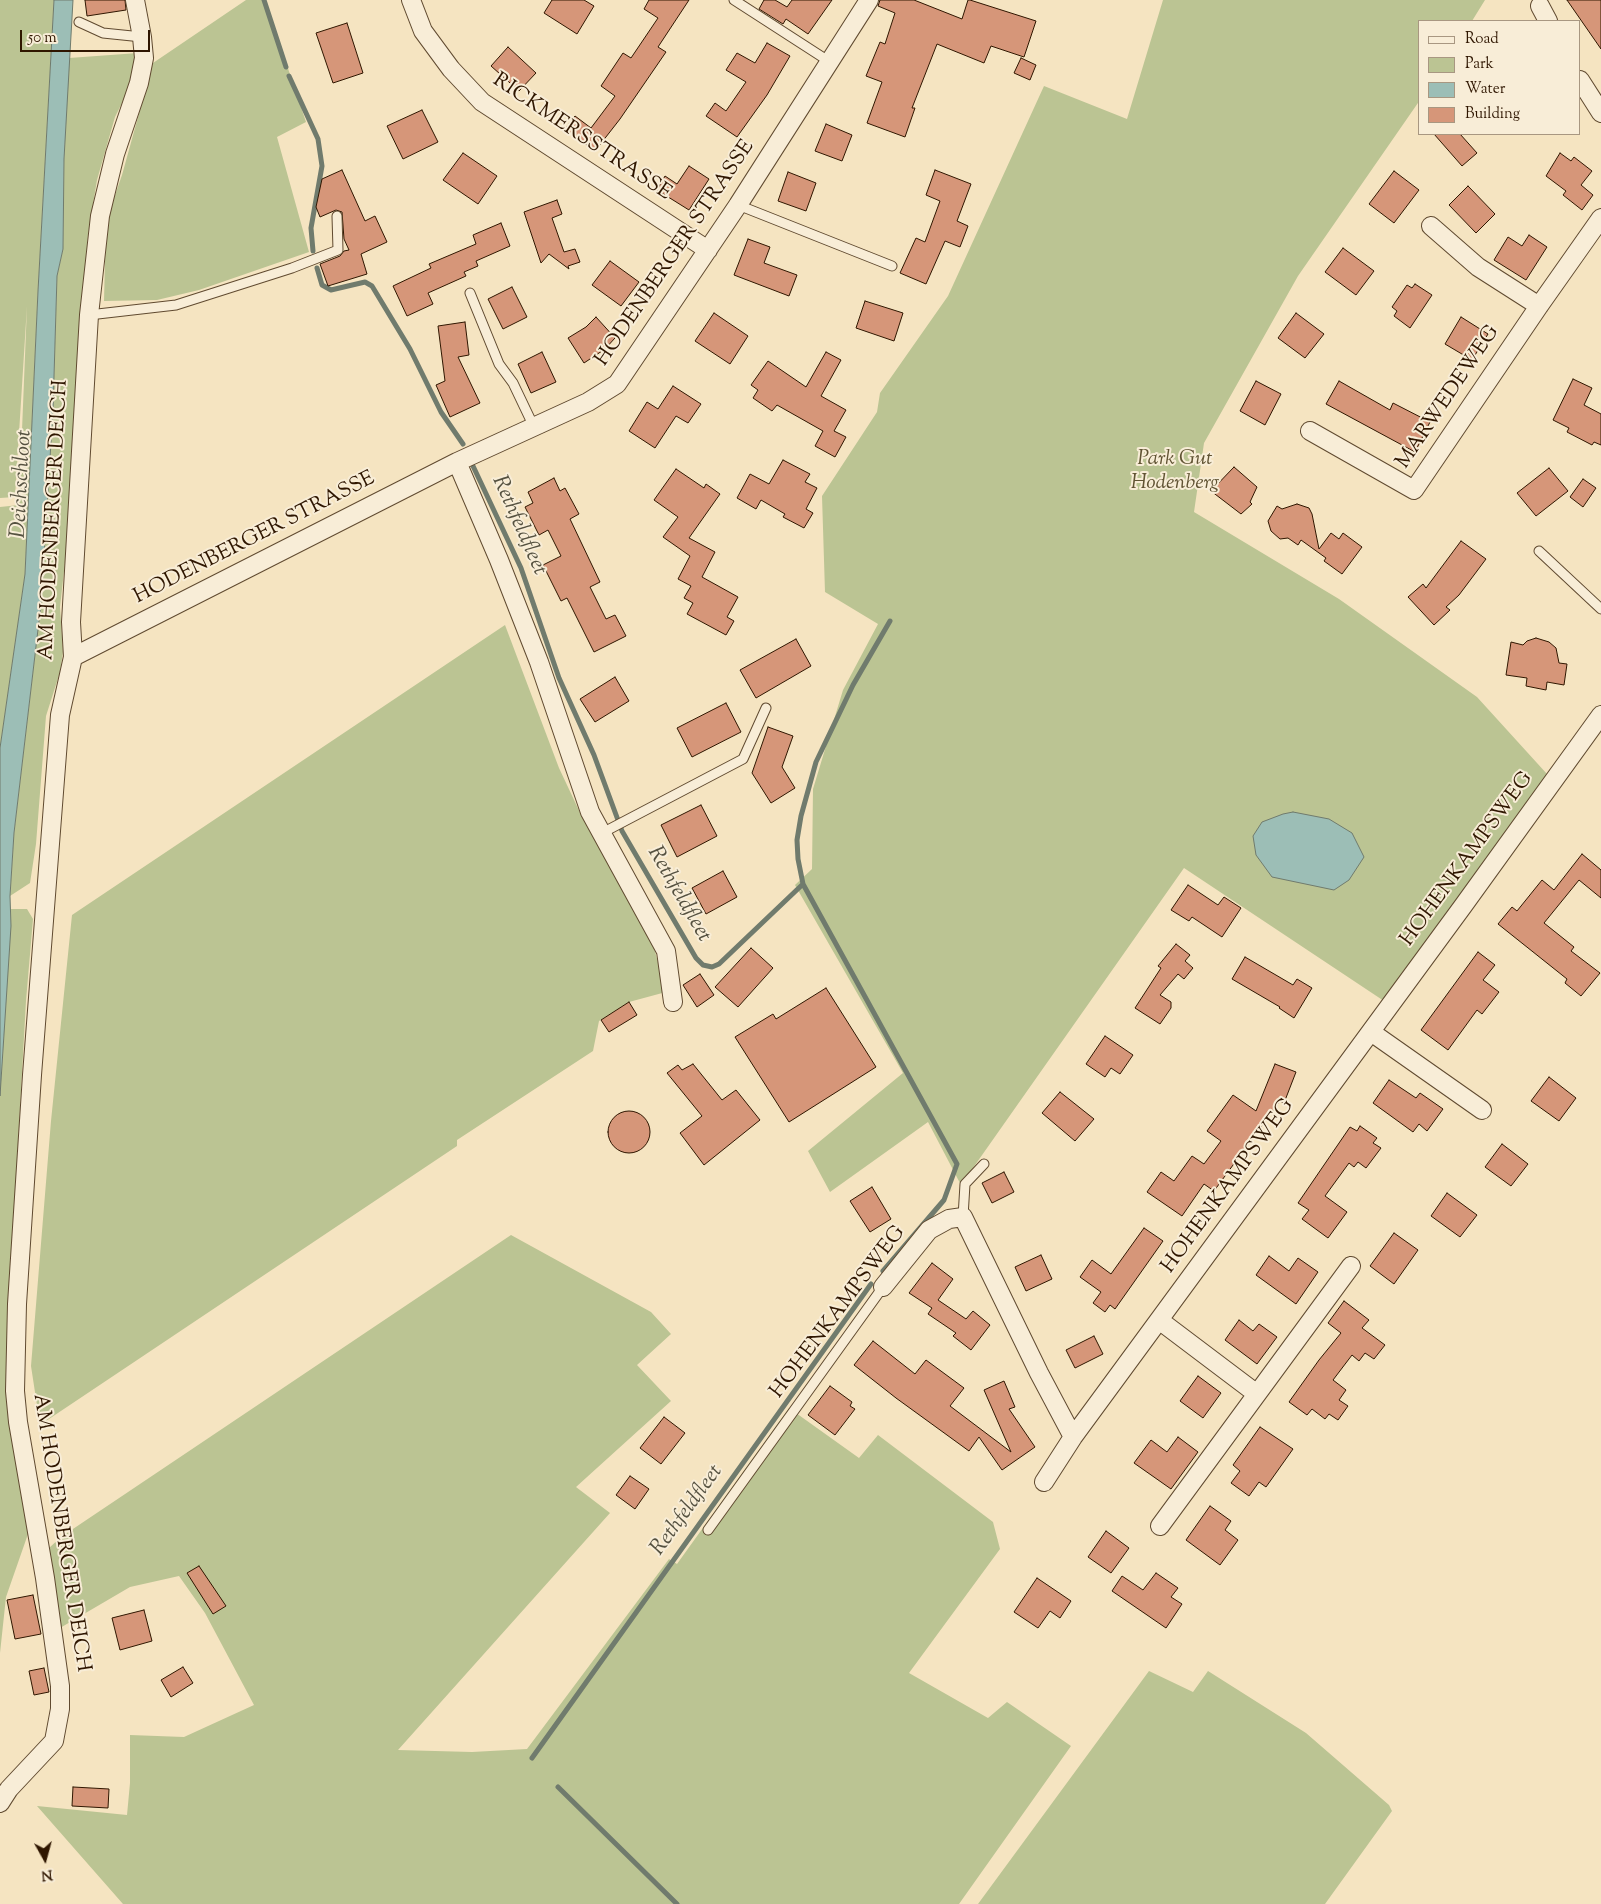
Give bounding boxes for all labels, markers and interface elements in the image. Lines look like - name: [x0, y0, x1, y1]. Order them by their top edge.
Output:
- scale bar: [22, 20, 152, 52]
- legend: [1418, 20, 1581, 135]
- text: 50 m: [28, 28, 57, 49]
- text: Road: [1465, 29, 1499, 50]
- text: Park: [1465, 54, 1494, 75]
- street label: RICKMERSSTRASSE: [487, 69, 675, 207]
- text: Water: [1465, 79, 1505, 100]
- text: Building: [1465, 104, 1520, 125]
- street label: HODENBERGER STRASSE: [591, 136, 761, 372]
- street label: MARWEDEWEG: [1392, 322, 1506, 474]
- street label: AM HODENBERGER DEICH: [35, 379, 75, 661]
- water label: Deichschloot: [7, 429, 39, 539]
- park label: Park Gut Hodenberg: [1131, 447, 1219, 497]
- street label: HODENBERGER STRASSE: [130, 467, 380, 611]
- water label: Rethfeldfleet: [484, 472, 552, 580]
- street label: HOHENKAMPSWEG: [1396, 768, 1540, 952]
- water label: Rethfeldfleet: [640, 842, 716, 948]
- street label: HOHENKAMPSWEG: [1157, 1095, 1301, 1279]
- street label: HOHENKAMPSWEG: [766, 1222, 912, 1404]
- street label: AM HODENBERGER DEICH: [26, 1392, 94, 1674]
- water label: Rethfeldfleet: [646, 1460, 730, 1562]
- north arrow: [20, 1834, 70, 1884]
- text: N: [40, 1863, 54, 1884]

